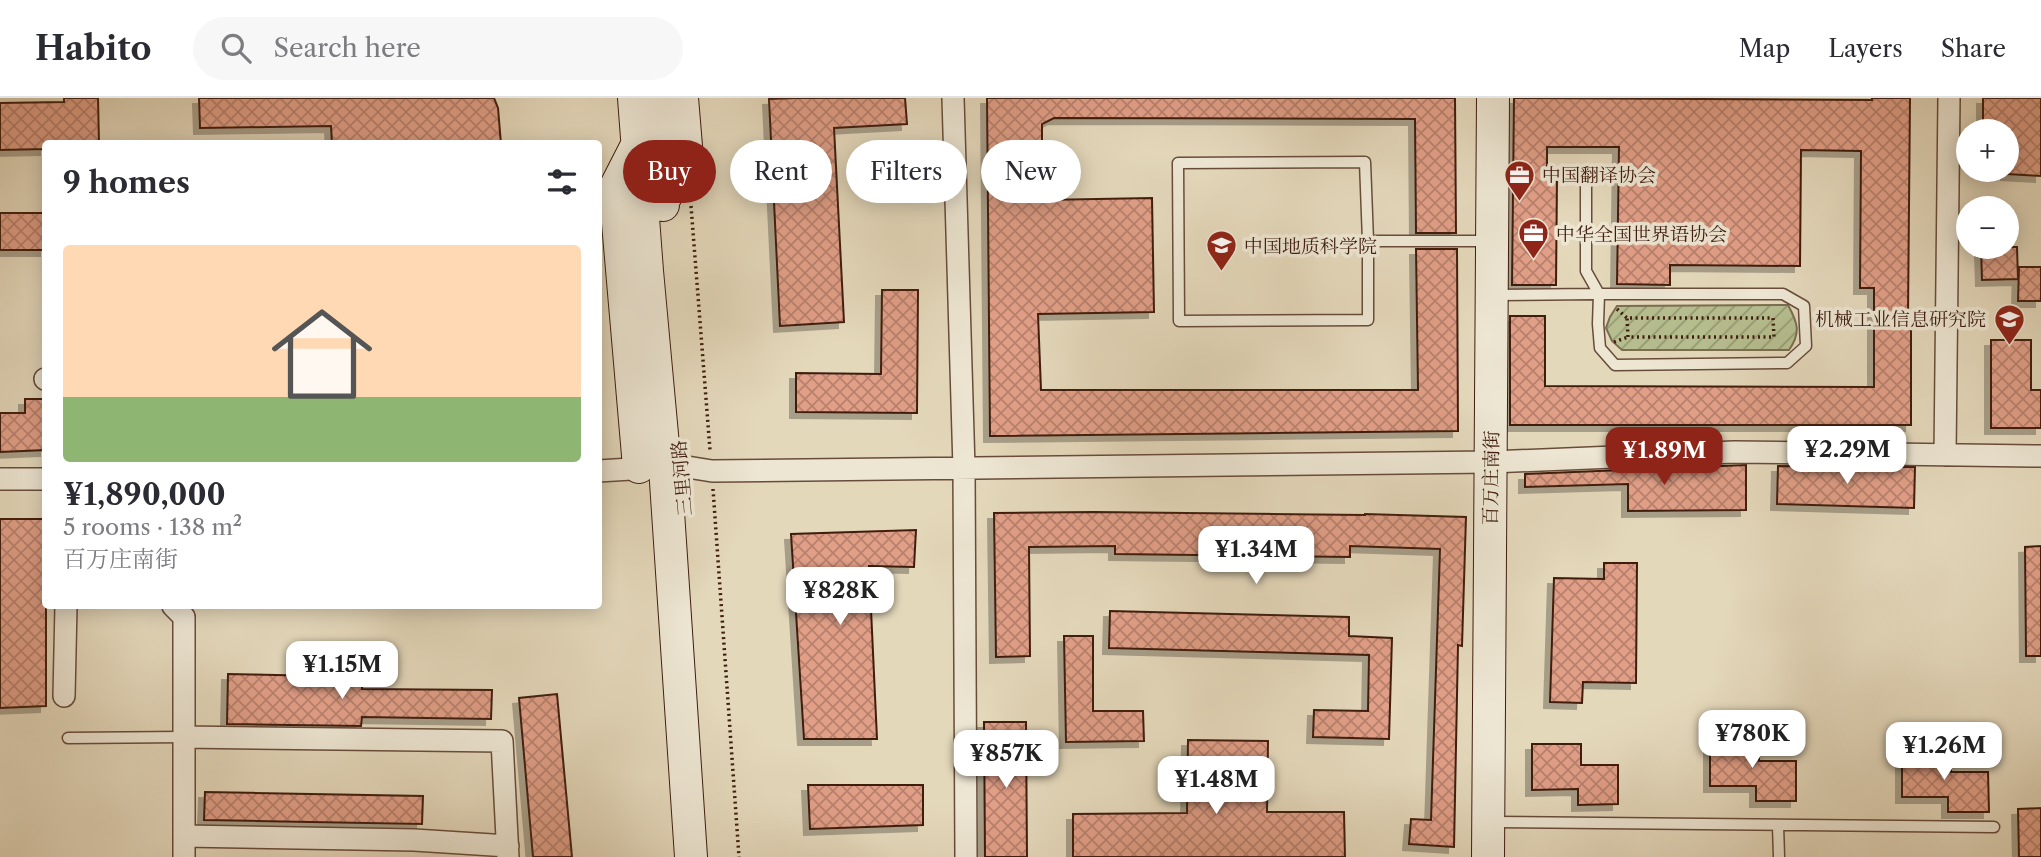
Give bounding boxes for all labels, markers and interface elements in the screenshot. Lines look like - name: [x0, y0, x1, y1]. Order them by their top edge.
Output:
- search box: [193, 17, 683, 80]
- text: Habito: [35, 28, 151, 69]
- icon: search: [217, 29, 255, 67]
- text: Search here: [273, 32, 421, 64]
- text: Map: [1739, 34, 1790, 63]
- text: Layers: [1828, 34, 1903, 63]
- text: Share: [1941, 34, 2006, 63]
- map controls: [1956, 119, 2019, 259]
- button: +: [1956, 119, 2019, 182]
- chip: Buy: [623, 140, 716, 203]
- chip: Rent: [730, 140, 832, 203]
- chip: Filters: [846, 140, 967, 203]
- chip: New: [981, 140, 1081, 203]
- office icon: 中国翻译协会: [1502, 158, 1536, 202]
- icon: filters: [543, 163, 581, 201]
- text: 9 homes: [63, 164, 190, 201]
- place label: 中国翻译协会: [1542, 164, 1656, 187]
- button: −: [1956, 196, 2019, 259]
- office icon: 中华全国世界语协会: [1516, 217, 1550, 261]
- place label: 中华全国世界语协会: [1556, 223, 1727, 246]
- school or university icon: 中国地质科学院: [1204, 229, 1238, 273]
- place label: 中国地质科学院: [1244, 235, 1377, 258]
- icon: home: [259, 291, 385, 417]
- school or university icon: 机械工业信息研究院: [1992, 302, 2026, 346]
- place label: 机械工业信息研究院: [1815, 308, 1986, 331]
- pin: ¥2.29M: [1790, 426, 1904, 486]
- pin: ¥1.89M: [1607, 428, 1721, 487]
- street label: 百万庄南街: [1479, 430, 1503, 526]
- text: ¥2.29M: [1803, 435, 1891, 463]
- text: ¥1.89M: [1622, 436, 1706, 464]
- street label: 三里河路: [667, 439, 697, 517]
- text: ¥1,890,000: [63, 476, 226, 513]
- text: 5 rooms · 138 m²: [63, 513, 242, 541]
- pin: ¥1.34M: [1199, 526, 1313, 586]
- text: ¥1.34M: [1214, 535, 1298, 563]
- text: 百万庄南街: [63, 545, 178, 573]
- pin: ¥828K: [791, 568, 889, 627]
- text: ¥828K: [802, 576, 878, 604]
- pin: ¥1.15M: [285, 642, 399, 701]
- text: ¥1.15M: [302, 650, 382, 678]
- pin: ¥780K: [1703, 710, 1801, 770]
- text: ¥780K: [1715, 719, 1789, 747]
- pin: ¥1.26M: [1887, 722, 2001, 782]
- pin: ¥857K: [957, 730, 1055, 790]
- text: ¥1.26M: [1902, 731, 1986, 759]
- text: ¥857K: [970, 739, 1042, 767]
- pin: ¥1.48M: [1159, 756, 1273, 816]
- text: ¥1.48M: [1174, 765, 1258, 793]

